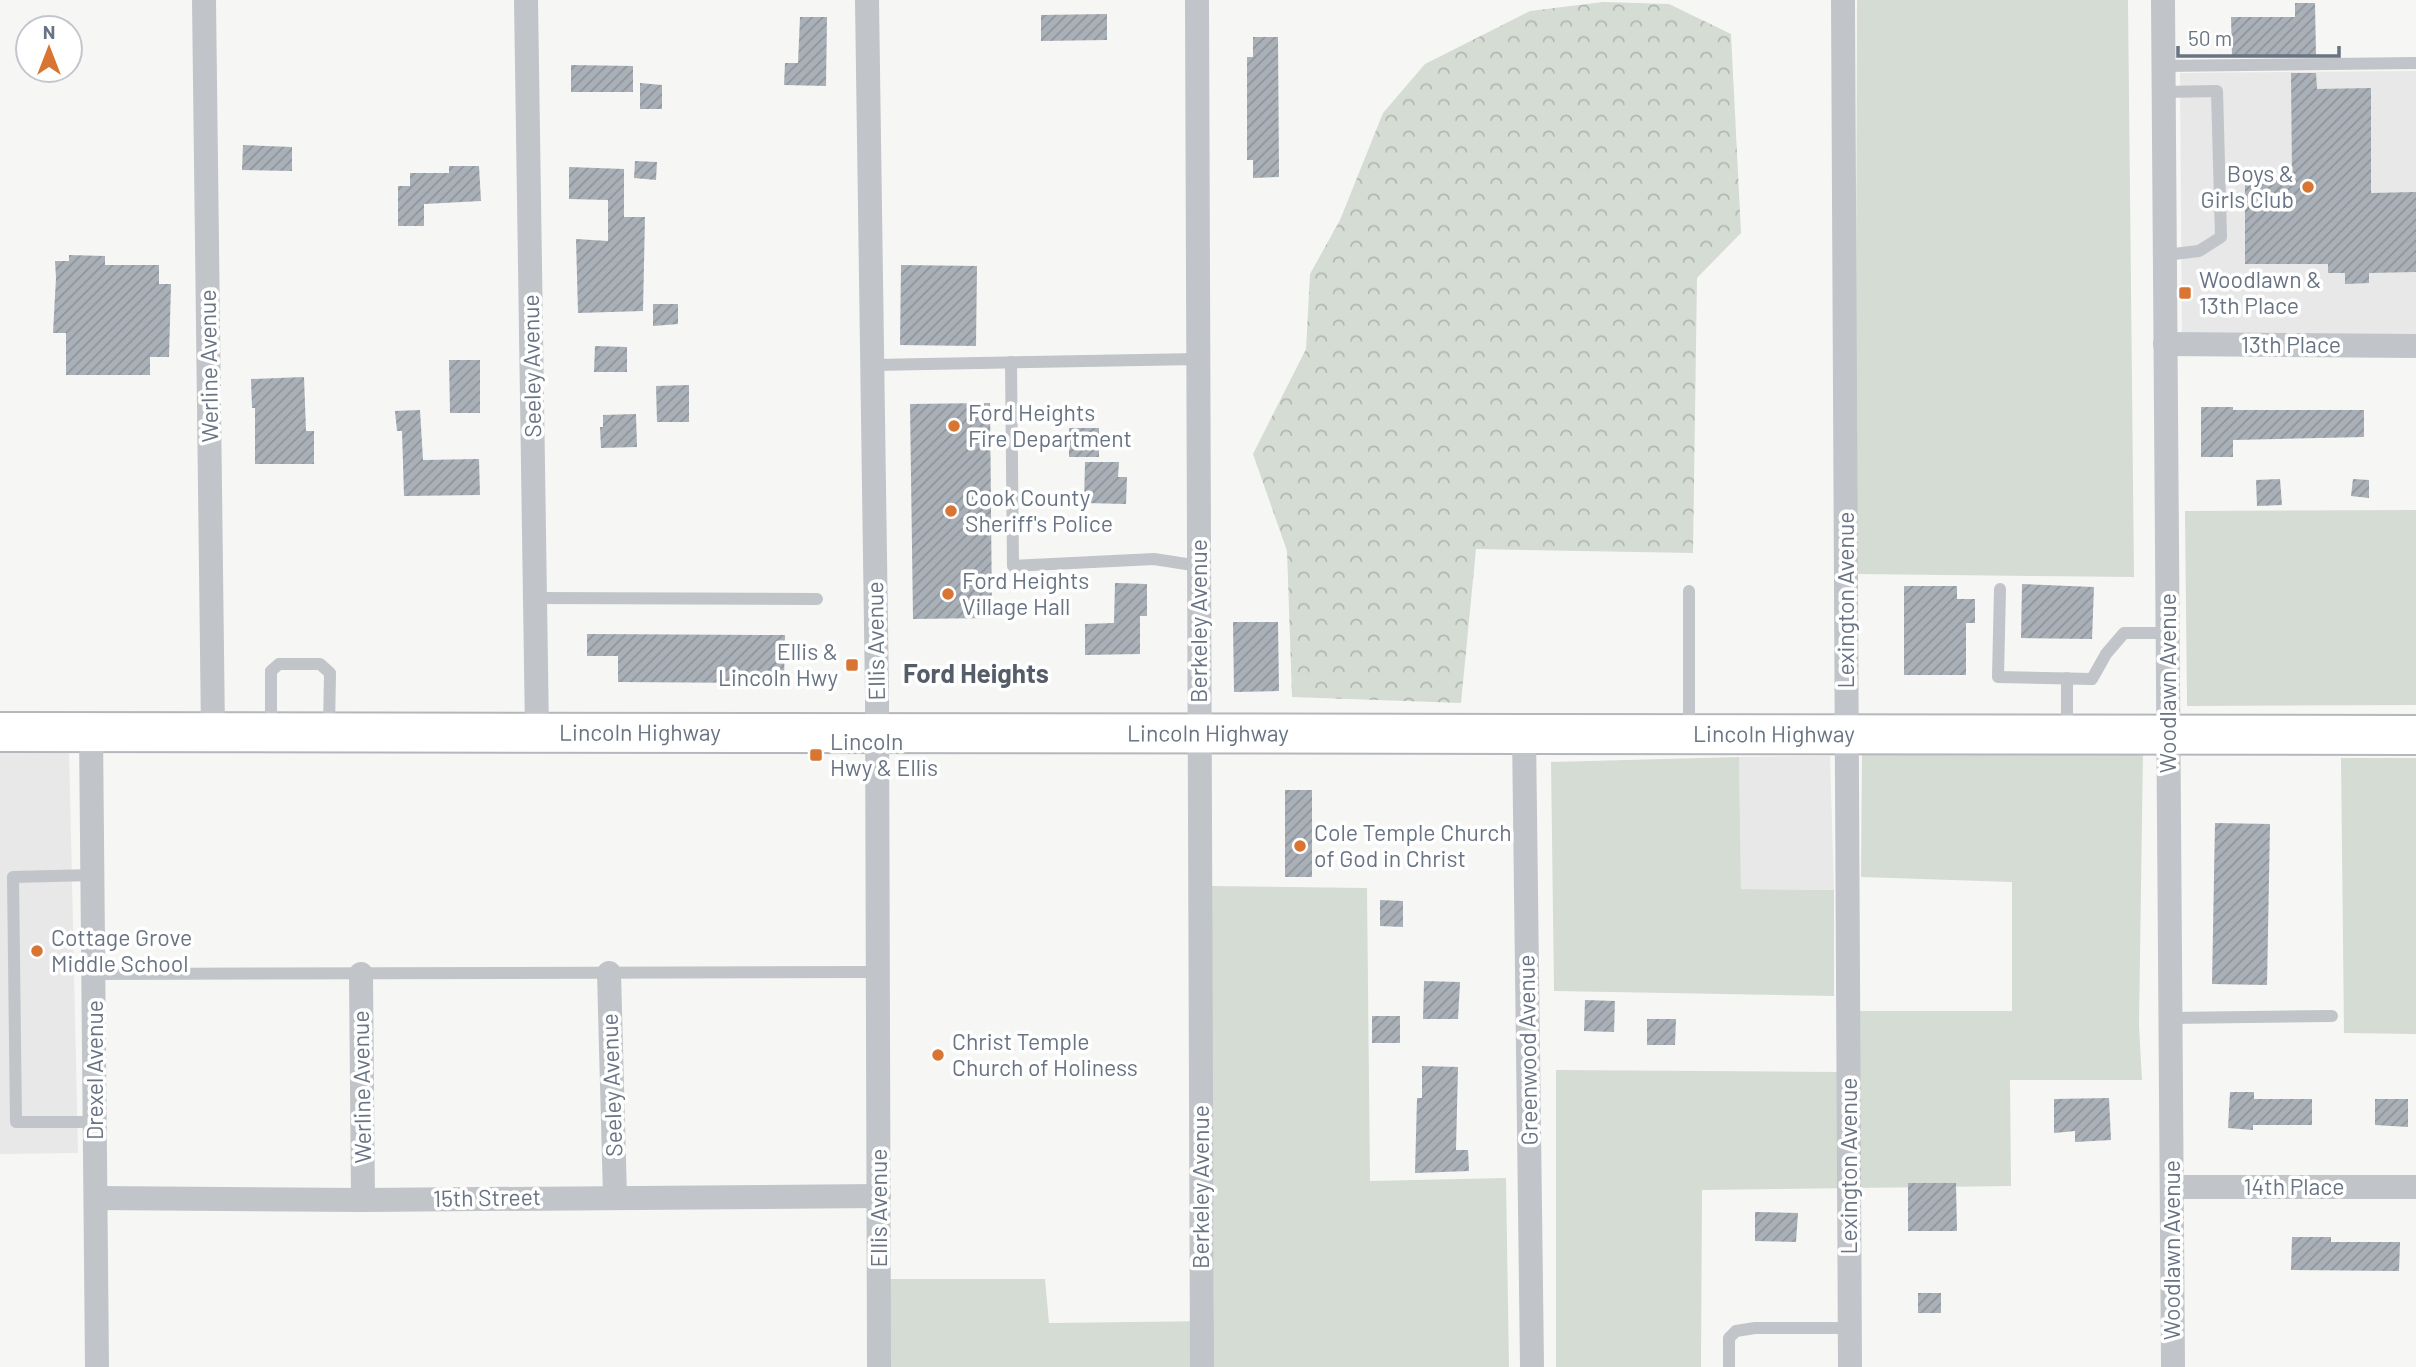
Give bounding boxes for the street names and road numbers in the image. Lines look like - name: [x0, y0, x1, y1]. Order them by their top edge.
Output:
- street label: Werline Avenue: [193, 289, 223, 443]
- street label: Seeley Avenue: [516, 294, 546, 438]
- street label: 13th Place: [2241, 330, 2341, 358]
- street label: Lexington Avenue: [1831, 511, 1859, 689]
- street label: Berkeley Avenue: [1184, 539, 1212, 703]
- street label: Ellis Avenue: [860, 581, 890, 701]
- street label: Woodlawn Avenue: [2153, 593, 2181, 773]
- street label: Lincoln Highway: [559, 718, 721, 746]
- street label: Lincoln Highway: [1127, 718, 1289, 747]
- street label: Lincoln Highway: [1693, 719, 1855, 747]
- street label: Greenwood Avenue: [1511, 954, 1543, 1146]
- street label: Drexel Avenue: [80, 1000, 108, 1140]
- street label: Werline Avenue: [346, 1010, 376, 1164]
- street label: Seeley Avenue: [595, 1013, 627, 1157]
- street label: Lexington Avenue: [1834, 1077, 1862, 1255]
- street label: Berkeley Avenue: [1186, 1105, 1214, 1269]
- street label: Ellis Avenue: [864, 1148, 892, 1268]
- street label: Woodlawn Avenue: [2157, 1160, 2185, 1340]
- street label: 14th Place: [2244, 1172, 2344, 1200]
- street label: 15th Street: [433, 1182, 541, 1212]

